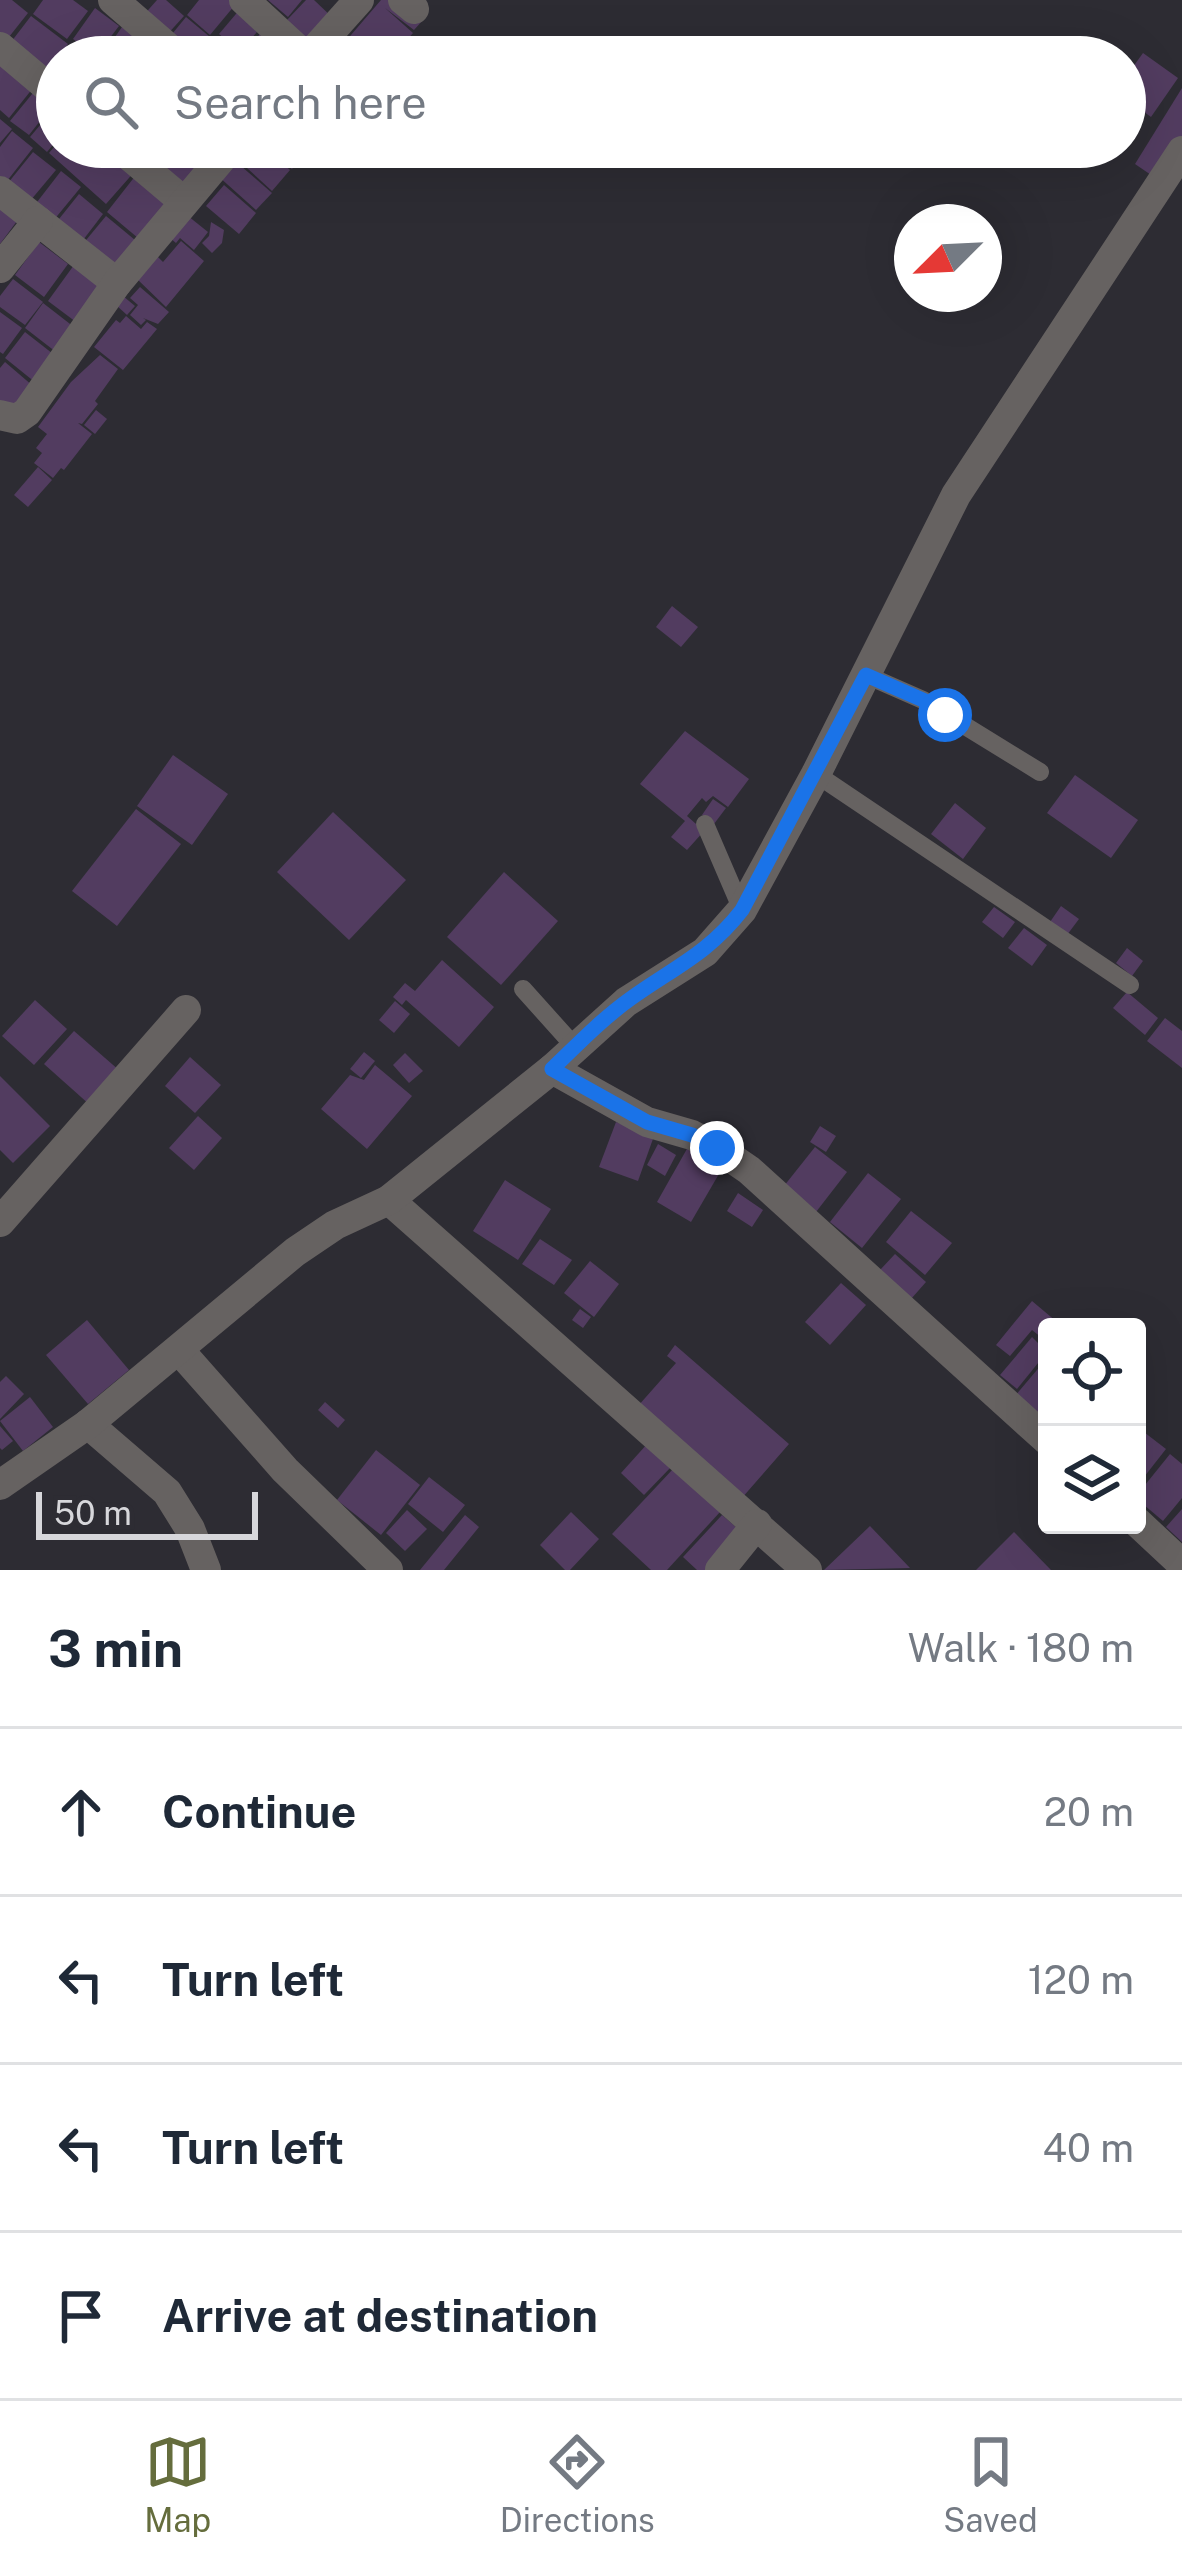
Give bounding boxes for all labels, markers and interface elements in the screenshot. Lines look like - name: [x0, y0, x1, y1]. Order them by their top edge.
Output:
- search box: [36, 36, 1146, 168]
- icon: search: [78, 69, 144, 135]
- text: Search here: [174, 76, 427, 129]
- north arrow: [894, 204, 1002, 312]
- route start: [918, 688, 972, 742]
- route end: [690, 1121, 744, 1175]
- map controls: [1038, 1318, 1146, 1534]
- button: locate: [1038, 1318, 1146, 1426]
- button: layers: [1038, 1426, 1146, 1534]
- scale bar: [36, 1486, 258, 1539]
- text: 50 m: [54, 1494, 132, 1532]
- text: 3 min: [48, 1619, 183, 1678]
- text: Walk · 180 m: [908, 1625, 1134, 1671]
- icon: ahead: [48, 1779, 114, 1845]
- text: Continue: [162, 1785, 356, 1838]
- text: 20 m: [1044, 1789, 1134, 1835]
- icon: left: [48, 1947, 114, 2013]
- text: Turn left: [162, 1953, 344, 2006]
- text: 120 m: [1028, 1957, 1134, 2003]
- icon: left: [48, 2115, 114, 2181]
- text: Turn left: [162, 2121, 344, 2174]
- text: 40 m: [1042, 2125, 1134, 2171]
- icon: arrive: [48, 2283, 114, 2349]
- text: Arrive at destination: [162, 2289, 598, 2342]
- tab: Map: [144, 2429, 211, 2539]
- tab: Directions: [500, 2429, 655, 2539]
- tab: Saved: [943, 2429, 1038, 2539]

